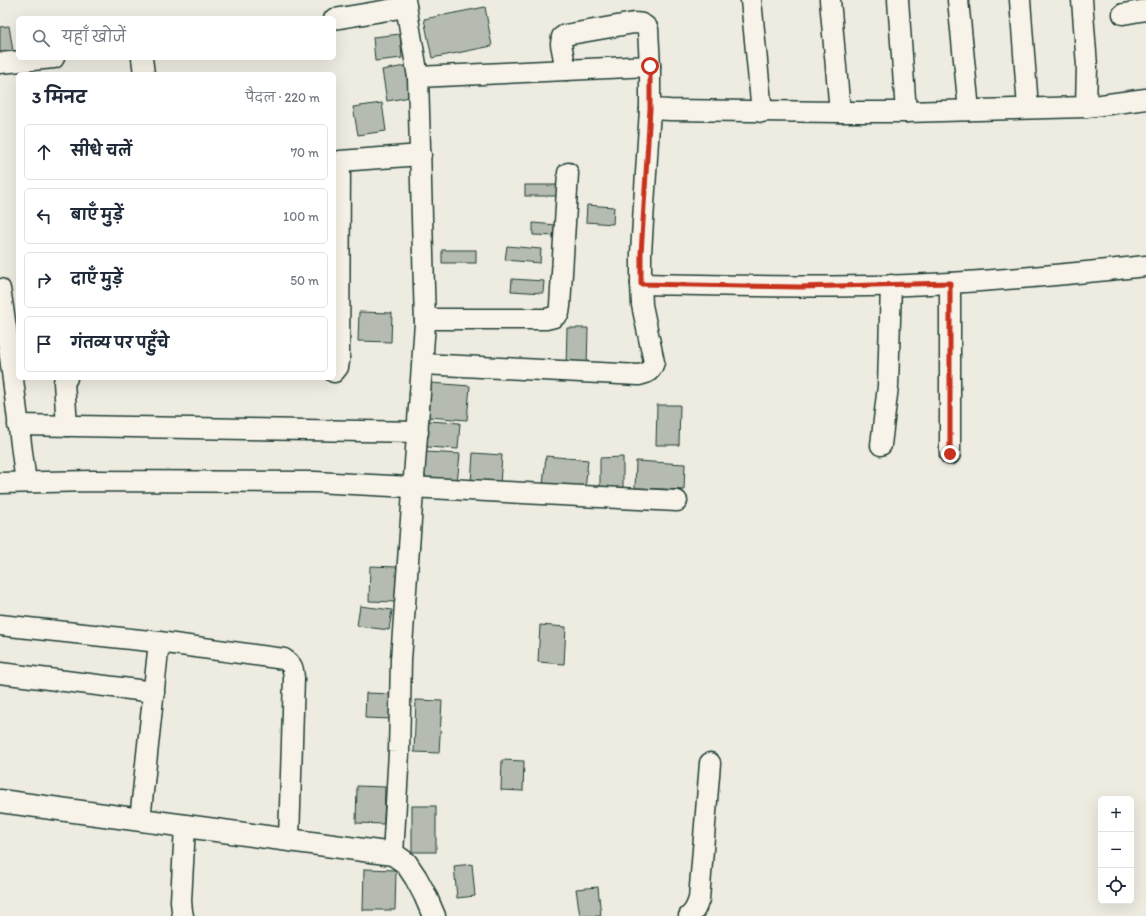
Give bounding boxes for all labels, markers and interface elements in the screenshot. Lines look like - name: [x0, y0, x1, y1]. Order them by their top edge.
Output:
- search box: [16, 16, 336, 60]
- icon: search: [30, 27, 52, 49]
- text: यहाँ खोजें: [62, 28, 126, 46]
- route start: [641, 57, 659, 75]
- text: 3 मिनट: [32, 87, 86, 107]
- text: पैदल · 220 m: [245, 90, 320, 105]
- icon: ahead: [33, 141, 55, 163]
- text: सीधे चलें: [71, 142, 132, 160]
- text: 70 m: [291, 145, 319, 160]
- icon: left: [33, 205, 55, 227]
- text: बाएँ मुड़ें: [71, 206, 123, 224]
- text: 100 m: [283, 209, 319, 224]
- icon: right: [33, 269, 55, 291]
- text: दाएँ मुड़ें: [71, 270, 123, 288]
- text: 50 m: [290, 273, 319, 288]
- icon: arrive: [33, 333, 55, 355]
- text: गंतव्य पर पहुँचे: [71, 334, 169, 352]
- route end: [941, 445, 959, 463]
- map controls: [1098, 796, 1134, 904]
- button: +: [1098, 796, 1134, 832]
- button: −: [1098, 832, 1134, 868]
- button: locate: [1098, 868, 1134, 904]

